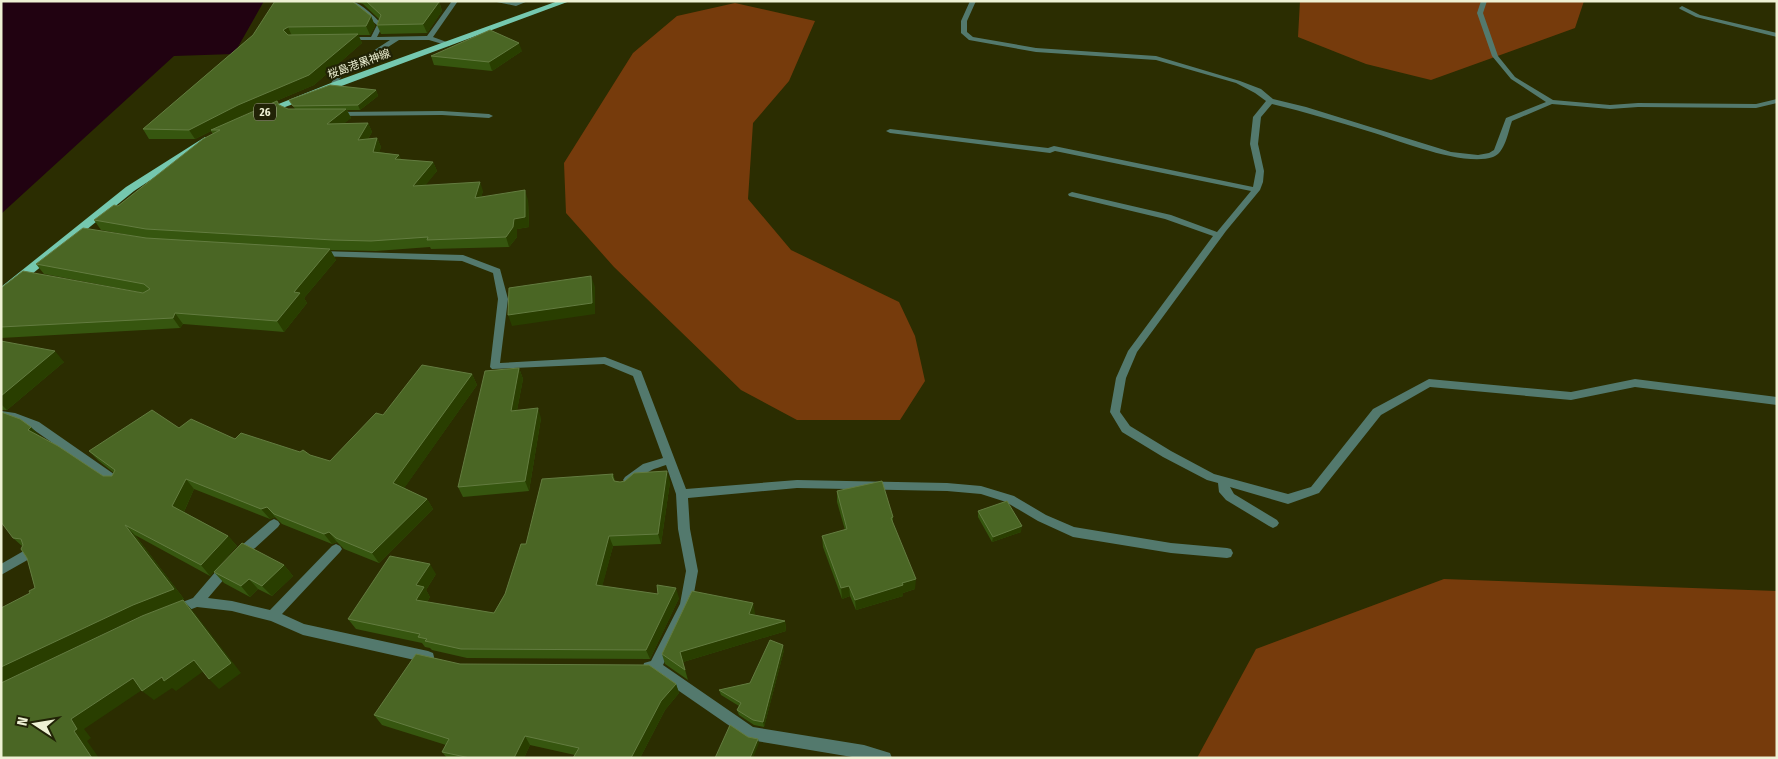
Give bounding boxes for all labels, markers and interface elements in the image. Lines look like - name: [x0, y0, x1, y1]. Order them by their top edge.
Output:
- street label: 桜島港黒神線: [326, 47, 392, 81]
- road number: 26: [254, 104, 276, 120]
- north arrow: [10, 699, 60, 749]
- text: N: [14, 716, 32, 727]

